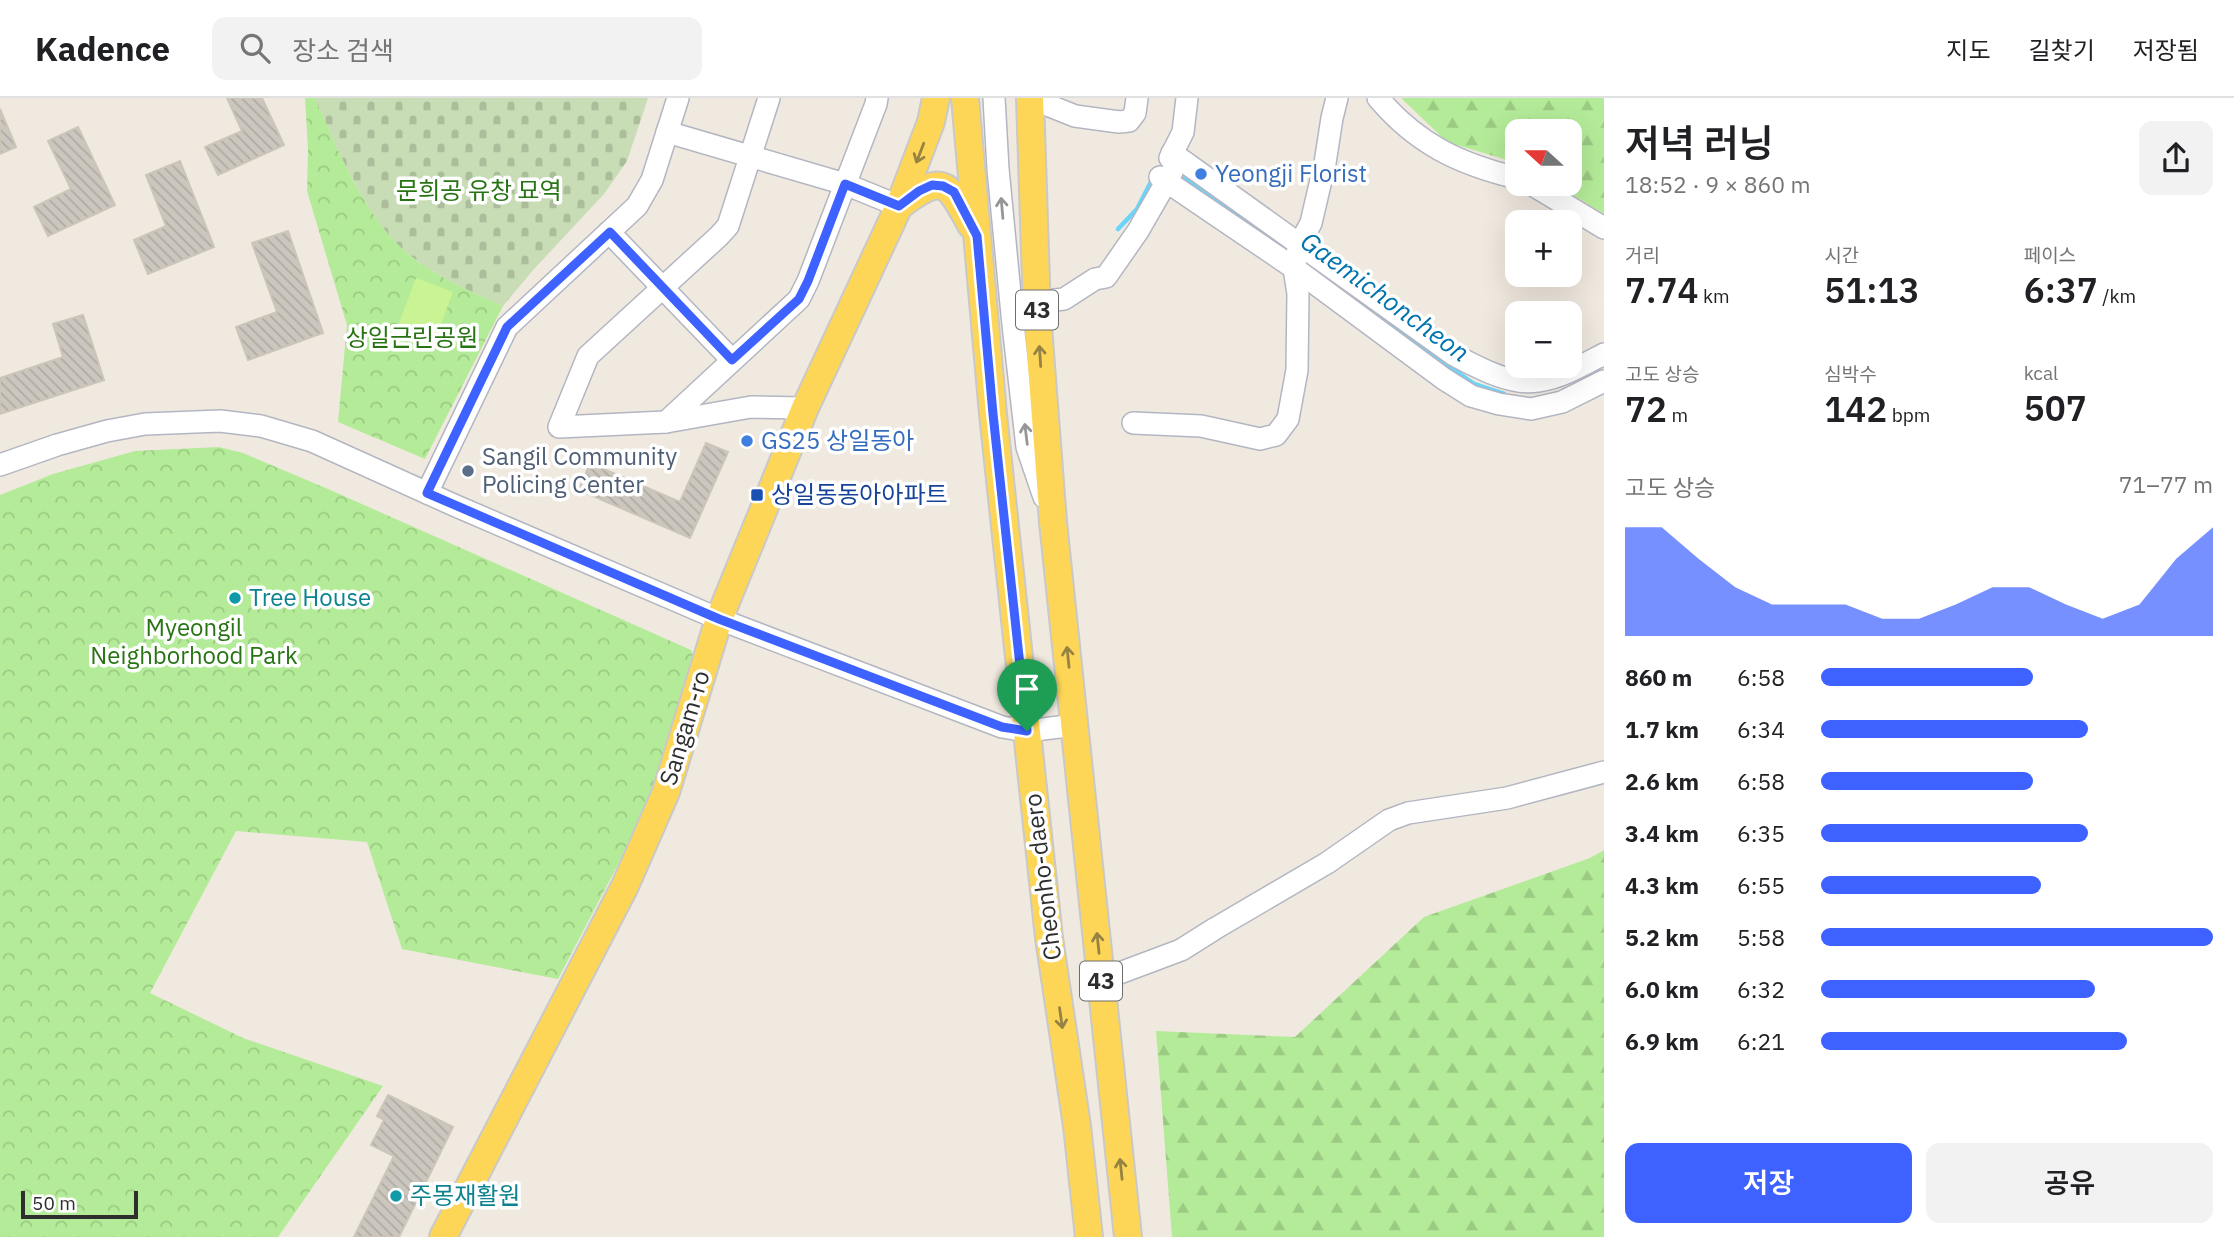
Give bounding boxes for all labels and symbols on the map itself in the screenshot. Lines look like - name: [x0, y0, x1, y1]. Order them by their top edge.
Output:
- north arrow: [1505, 119, 1582, 196]
- one-way arrow: [913, 141, 925, 163]
- place label: Yeongji Florist: [1215, 157, 1367, 189]
- marker: Yeongji Florist: [1193, 166, 1209, 182]
- park label: 문희공 유창 묘역: [396, 174, 562, 206]
- one-way arrow: [995, 197, 1008, 219]
- water label: Gaemichoncheon: [1294, 223, 1477, 369]
- road number: 43: [1016, 290, 1058, 330]
- park label: 상일근린공원: [346, 321, 478, 353]
- one-way arrow: [1033, 346, 1046, 368]
- one-way arrow: [1019, 423, 1032, 446]
- place label: GS25 상일동아: [761, 424, 914, 456]
- marker: GS25 상일동아: [739, 433, 755, 449]
- place label: Sangil Community Policing Center: [482, 440, 677, 500]
- marker: Sangil Community Policing Center: [460, 463, 476, 479]
- place label: 상일동동아아파트: [771, 478, 948, 510]
- marker: 상일동동아아파트: [749, 487, 765, 503]
- place label: Tree House: [249, 581, 371, 613]
- marker: Tree House: [227, 590, 243, 606]
- park label: Myeongil Neighborhood Park: [90, 611, 298, 671]
- one-way arrow: [1061, 646, 1074, 669]
- pin: [997, 659, 1057, 731]
- street label: Sangam-ro: [651, 666, 717, 789]
- street label: Cheonho-daero: [1016, 792, 1068, 962]
- one-way arrow: [1091, 932, 1104, 955]
- road number: 43: [1080, 961, 1122, 1000]
- one-way arrow: [1055, 1006, 1068, 1028]
- one-way arrow: [1114, 1158, 1127, 1181]
- place label: 주몽재활원: [410, 1179, 520, 1211]
- scale bar: [21, 1188, 138, 1220]
- marker: 주몽재활원: [388, 1188, 404, 1204]

